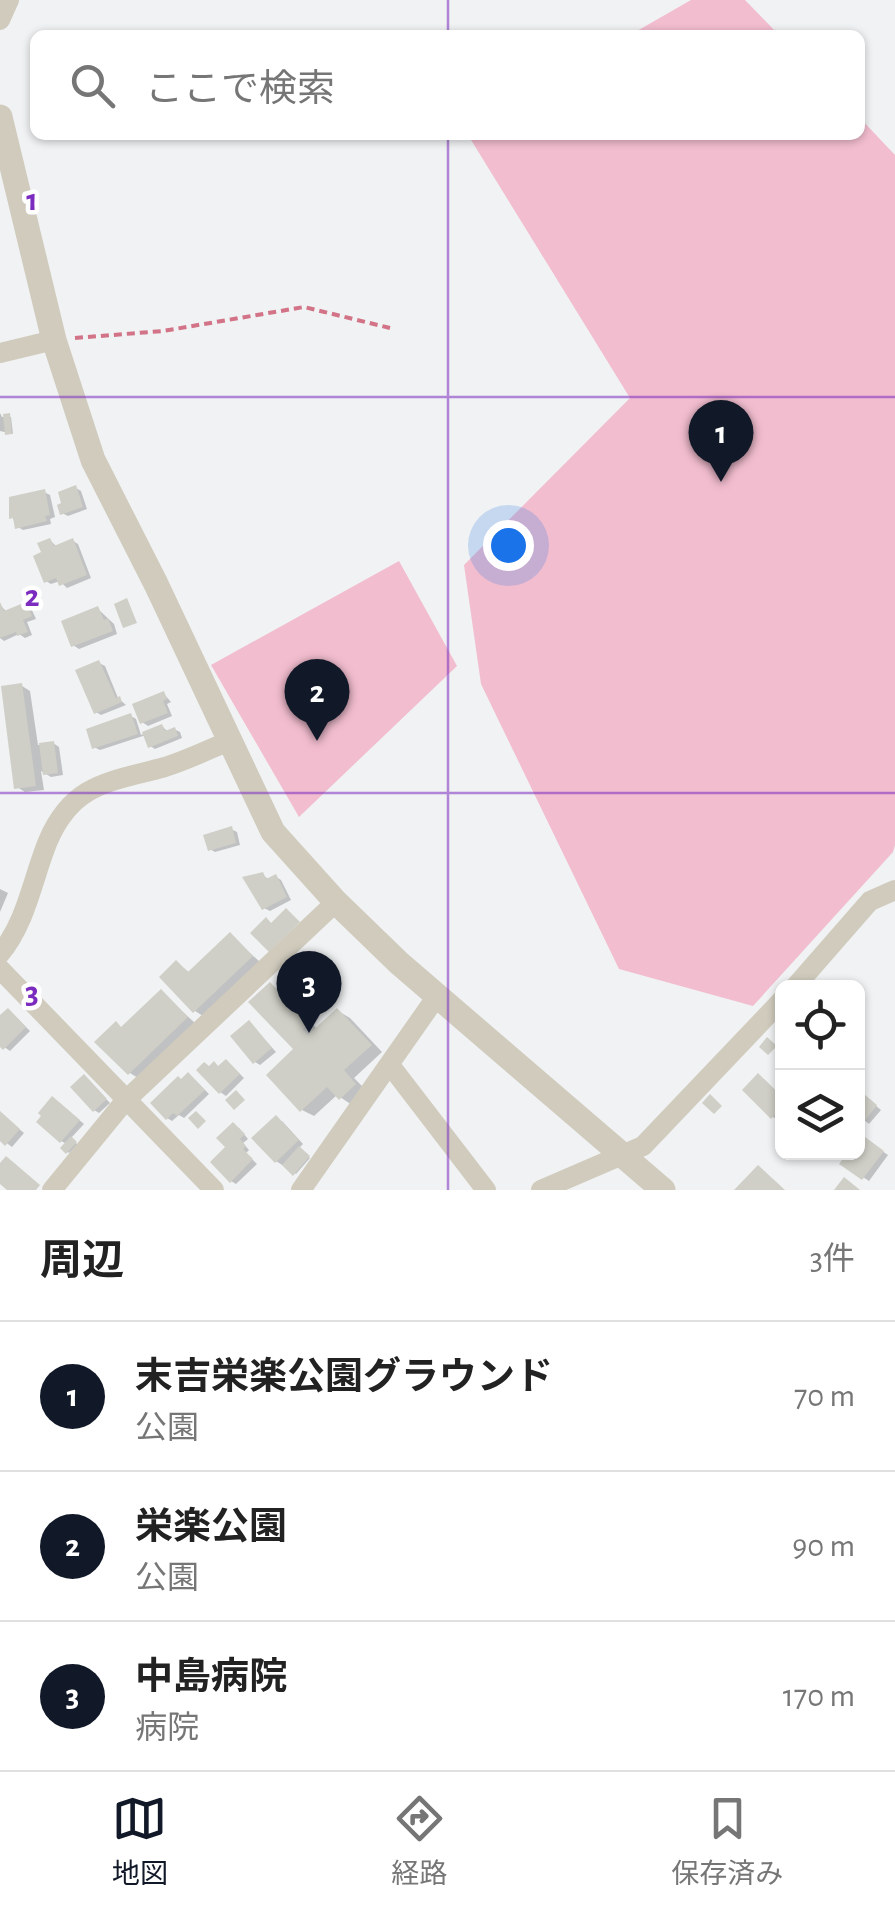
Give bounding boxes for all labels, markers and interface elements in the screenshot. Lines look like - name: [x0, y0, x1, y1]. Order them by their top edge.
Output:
- search box: [30, 30, 865, 140]
- icon: search: [65, 58, 120, 113]
- text: ここで検索: [145, 71, 335, 109]
- text: 1: [26, 184, 38, 216]
- pin: 1: [688, 400, 754, 482]
- your location: [483, 520, 534, 571]
- text: 2: [24, 580, 40, 612]
- pin: 2: [284, 658, 350, 741]
- pin: 3: [276, 950, 342, 1033]
- text: 3: [25, 977, 39, 1009]
- map controls: [775, 980, 865, 1160]
- button: locate: [775, 980, 865, 1070]
- button: layers: [775, 1070, 865, 1160]
- text: 周辺: [40, 1240, 124, 1282]
- text: 3件: [810, 1243, 855, 1275]
- text: 末吉栄楽公園グラウンド: [135, 1359, 553, 1397]
- text: 1: [67, 1380, 78, 1412]
- text: 70 m: [794, 1380, 855, 1412]
- text: 公園: [135, 1412, 199, 1444]
- text: 栄楽公園: [135, 1509, 287, 1547]
- text: 2: [65, 1530, 80, 1562]
- text: 90 m: [792, 1530, 855, 1562]
- text: 公園: [135, 1562, 199, 1594]
- text: 中島病院: [135, 1659, 287, 1697]
- text: 3: [66, 1680, 79, 1712]
- text: 170 m: [783, 1680, 855, 1712]
- text: 病院: [135, 1712, 199, 1744]
- tab: 地図: [112, 1791, 168, 1892]
- tab: 経路: [391, 1791, 447, 1892]
- tab: 保存済み: [671, 1791, 783, 1892]

